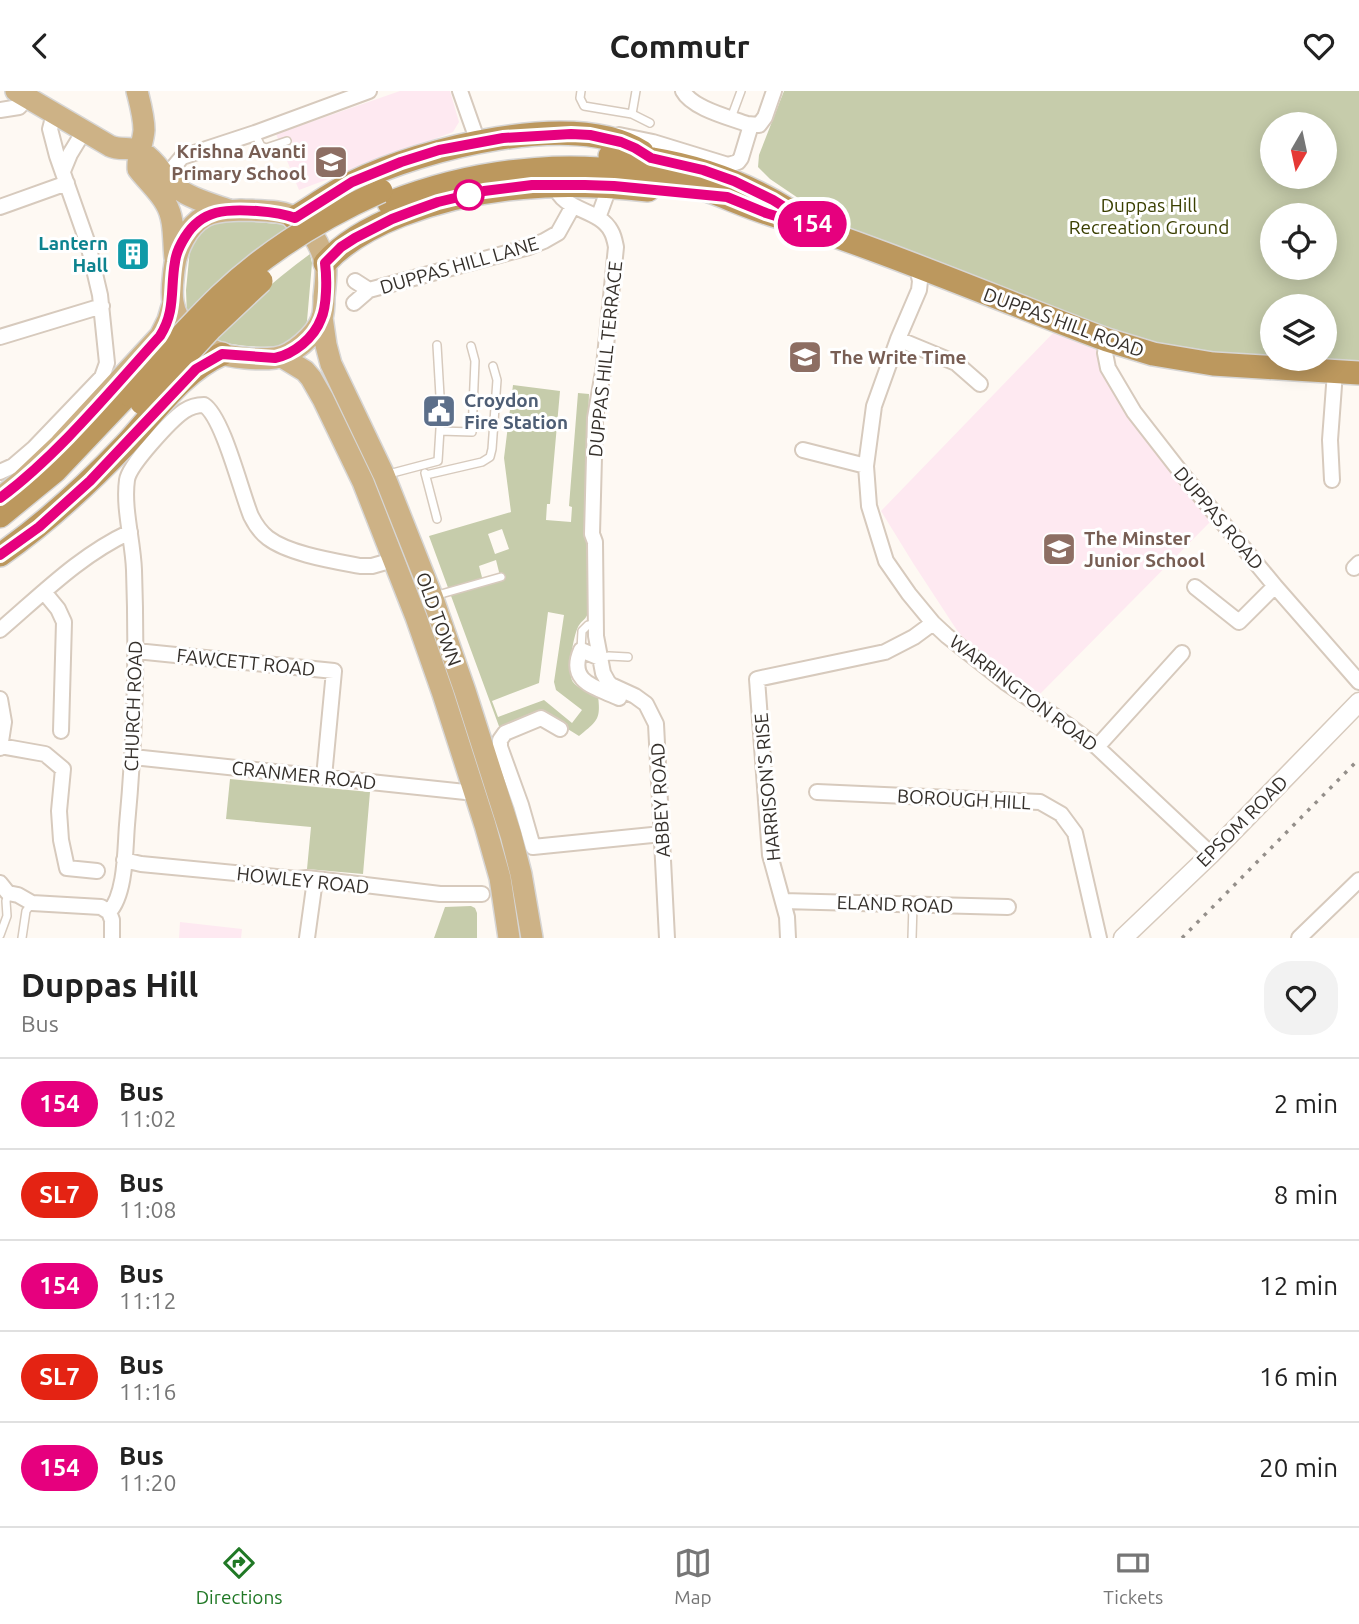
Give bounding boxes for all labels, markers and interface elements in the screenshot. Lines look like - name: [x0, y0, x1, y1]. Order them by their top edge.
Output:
- icon: back: [21, 27, 59, 65]
- icon: heart: [1300, 27, 1338, 65]
- text: Commutr: [609, 28, 750, 64]
- north arrow: [1260, 112, 1337, 189]
- map controls: [1260, 112, 1337, 371]
- place label: Krishna Avanti Primary School: [171, 140, 306, 184]
- school or university icon: Krishna Avanti Primary School: [312, 143, 350, 181]
- unlabelled marker: [454, 180, 484, 210]
- park label: Duppas Hill Recreation Ground: [1069, 194, 1229, 238]
- line badge: 154: [772, 201, 852, 247]
- button: locate: [1260, 203, 1337, 280]
- text: 154: [792, 210, 832, 237]
- place label: Lantern Hall: [38, 232, 108, 276]
- street label: DUPPAS HILL LANE: [377, 232, 541, 298]
- building icon: Lantern Hall: [114, 235, 152, 273]
- street label: DUPPAS HILL TERRACE: [584, 260, 626, 458]
- street label: DUPPAS HILL ROAD: [981, 283, 1147, 361]
- button: layers: [1260, 294, 1337, 371]
- school or university icon: The Write Time: [786, 338, 824, 376]
- place label: The Write Time: [830, 346, 967, 368]
- place label: Croydon Fire Station: [464, 389, 568, 433]
- public building icon: Croydon Fire Station: [420, 392, 458, 430]
- street label: DUPPAS ROAD: [1170, 462, 1268, 574]
- place label: The Minster Junior School: [1084, 527, 1205, 571]
- school or university icon: The Minster Junior School: [1040, 530, 1078, 568]
- street label: OLD TOWN: [412, 569, 466, 669]
- street label: WARRINGTON ROAD: [946, 630, 1102, 756]
- street label: CHURCH ROAD: [120, 640, 146, 772]
- street label: FAWCETT ROAD: [176, 644, 316, 680]
- street label: HARRISON'S RISE: [750, 712, 784, 862]
- street label: ABBEY ROAD: [646, 742, 674, 858]
- street label: CRANMER ROAD: [231, 756, 377, 794]
- street label: EPSOM ROAD: [1192, 771, 1292, 871]
- street label: BOROUGH HILL: [897, 785, 1032, 814]
- street label: HOWLEY ROAD: [236, 862, 370, 898]
- street label: ELAND ROAD: [836, 891, 954, 917]
- button: heart: [1264, 961, 1338, 1035]
- text: Duppas Hill: [21, 966, 198, 1003]
- text: Bus: [21, 1011, 59, 1036]
- text: Bus: [119, 1077, 164, 1106]
- text: 2 min: [1274, 1089, 1338, 1118]
- text: 154: [39, 1090, 80, 1117]
- text: 11:02: [119, 1106, 177, 1131]
- text: Bus: [119, 1168, 164, 1197]
- text: 8 min: [1274, 1180, 1338, 1209]
- text: SL7: [39, 1181, 80, 1208]
- text: 11:08: [119, 1197, 177, 1222]
- text: Bus: [119, 1259, 164, 1288]
- text: 12 min: [1259, 1271, 1338, 1300]
- text: 154: [39, 1272, 80, 1299]
- text: 11:12: [119, 1288, 177, 1313]
- text: Bus: [119, 1350, 164, 1379]
- text: 16 min: [1259, 1362, 1338, 1391]
- text: SL7: [39, 1363, 80, 1390]
- text: 11:16: [119, 1379, 177, 1404]
- text: Bus: [119, 1441, 164, 1470]
- text: 20 min: [1259, 1453, 1338, 1482]
- text: 154: [39, 1454, 80, 1481]
- text: 11:20: [119, 1470, 177, 1495]
- tab: Directions: [196, 1544, 283, 1608]
- tab: Map: [674, 1544, 712, 1608]
- tab: Tickets: [1103, 1544, 1163, 1608]

